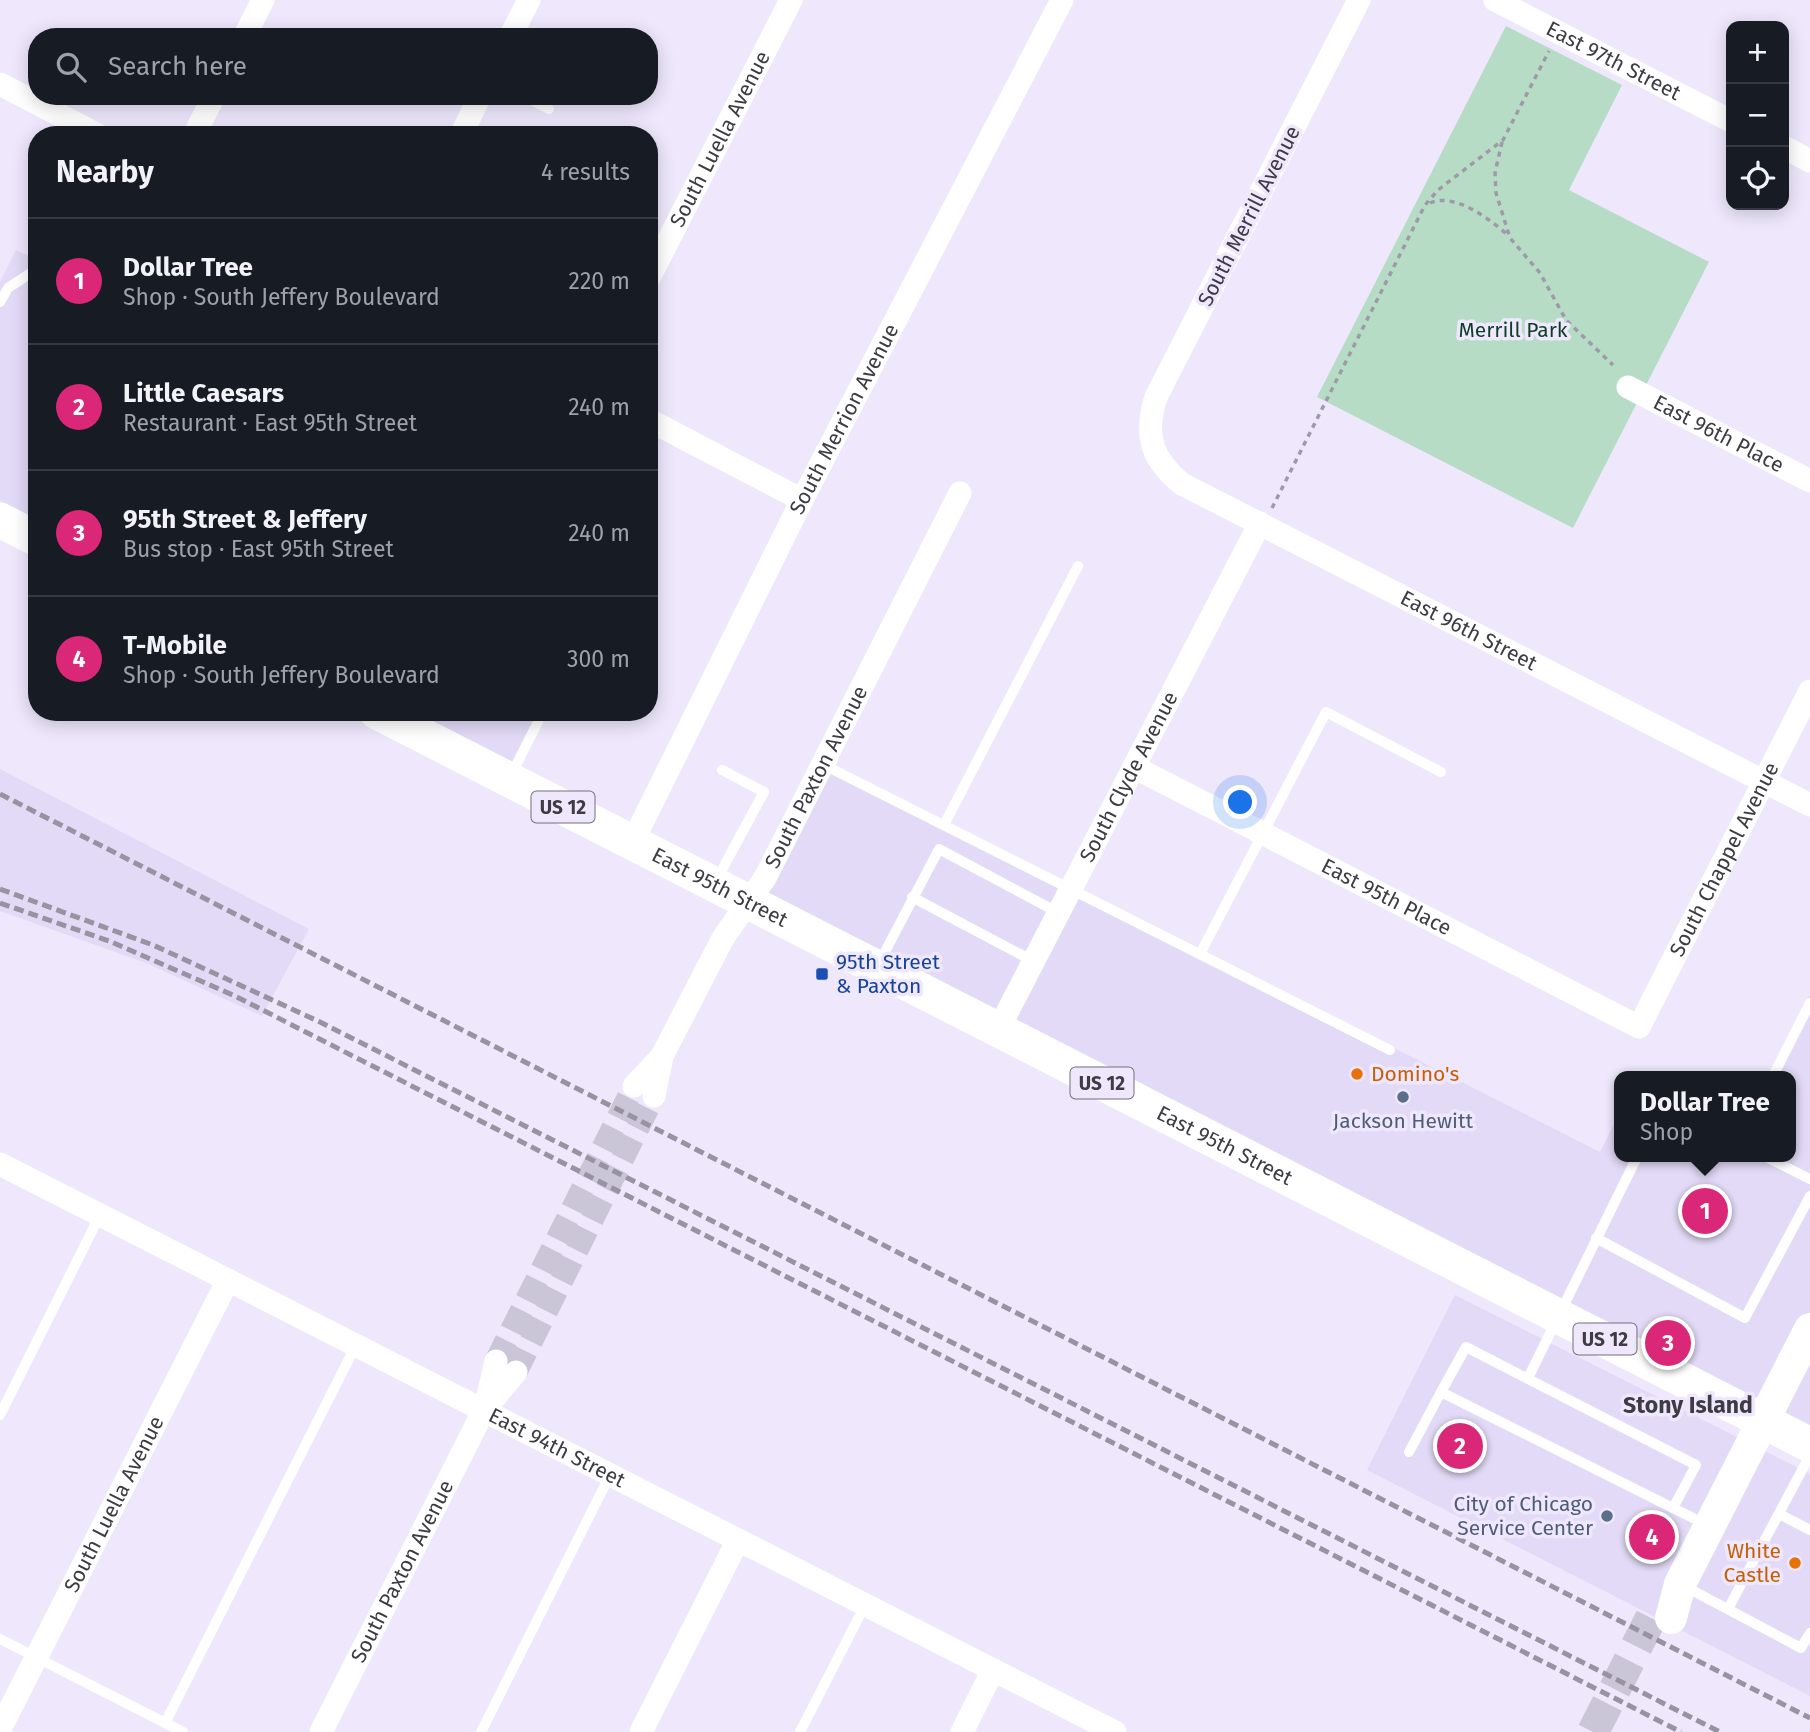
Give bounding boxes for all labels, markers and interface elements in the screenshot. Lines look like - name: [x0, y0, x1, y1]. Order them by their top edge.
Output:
- street label: East 97th Street: [1542, 15, 1685, 106]
- map controls: [1726, 21, 1789, 210]
- button: +: [1726, 21, 1789, 84]
- search box: [28, 28, 658, 105]
- street label: South Luella Avenue: [664, 47, 776, 231]
- icon: search: [52, 48, 90, 86]
- text: Search here: [108, 51, 247, 82]
- button: −: [1726, 84, 1789, 147]
- street label: South Merrill Avenue: [1192, 121, 1306, 311]
- button: locate: [1726, 147, 1789, 210]
- text: Nearby: [56, 154, 154, 190]
- text: 4 results: [541, 158, 630, 186]
- text: Dollar Tree: [123, 252, 253, 283]
- text: 1: [74, 267, 84, 295]
- text: 220 m: [569, 267, 630, 295]
- text: Shop · South Jeffery Boulevard: [123, 283, 440, 311]
- park label: Merrill Park: [1458, 317, 1568, 343]
- street label: South Merrion Avenue: [784, 319, 904, 519]
- text: Little Caesars: [123, 378, 284, 409]
- street label: East 96th Place: [1649, 389, 1788, 478]
- text: 2: [73, 393, 85, 421]
- text: 240 m: [568, 393, 630, 421]
- text: Restaurant · East 95th Street: [123, 409, 417, 437]
- text: 95th Street & Jeffery: [123, 504, 367, 535]
- text: 3: [73, 519, 85, 547]
- text: 240 m: [568, 519, 630, 547]
- text: Bus stop · East 95th Street: [123, 535, 394, 563]
- street label: East 96th Street: [1396, 585, 1542, 676]
- text: T-Mobile: [123, 630, 227, 661]
- text: 4: [73, 645, 86, 673]
- text: 300 m: [567, 645, 630, 673]
- text: Shop · South Jeffery Boulevard: [123, 661, 440, 689]
- street label: South Paxton Avenue: [759, 681, 873, 873]
- street label: South Clyde Avenue: [1074, 687, 1184, 867]
- street label: South Chappel Avenue: [1664, 758, 1785, 961]
- your location: [1223, 785, 1257, 819]
- road number: US 12: [532, 792, 594, 822]
- street label: East 95th Street: [647, 842, 792, 933]
- street label: East 95th Place: [1317, 853, 1456, 941]
- place label: 95th Street & Paxton: [836, 949, 940, 999]
- marker: 95th Street & Paxton: [814, 966, 830, 982]
- place label: Domino's: [1371, 1061, 1459, 1087]
- marker: Domino's: [1349, 1066, 1365, 1082]
- road number: US 12: [1070, 1068, 1134, 1098]
- popup: [1614, 1071, 1796, 1162]
- text: Dollar Tree: [1640, 1087, 1770, 1118]
- marker: Jackson Hewitt: [1395, 1089, 1411, 1105]
- street label: East 95th Street: [1152, 1100, 1297, 1191]
- place label: Jackson Hewitt: [1333, 1108, 1474, 1134]
- text: Shop: [1640, 1118, 1693, 1146]
- pin: 1: [1682, 1185, 1728, 1237]
- pin: 3: [1645, 1317, 1691, 1369]
- road number: US 12: [1574, 1324, 1636, 1354]
- district label: Stony Island: [1623, 1391, 1753, 1419]
- street label: East 94th Street: [484, 1402, 630, 1493]
- street label: South Luella Avenue: [59, 1412, 170, 1597]
- pin: 2: [1437, 1420, 1483, 1472]
- street label: South Paxton Avenue: [345, 1476, 459, 1667]
- place label: City of Chicago Service Center: [1453, 1491, 1593, 1541]
- marker: City of Chicago Service Center: [1599, 1508, 1615, 1524]
- pin: 4: [1629, 1511, 1675, 1563]
- place label: White Castle: [1724, 1538, 1781, 1588]
- marker: White Castle: [1787, 1555, 1803, 1571]

